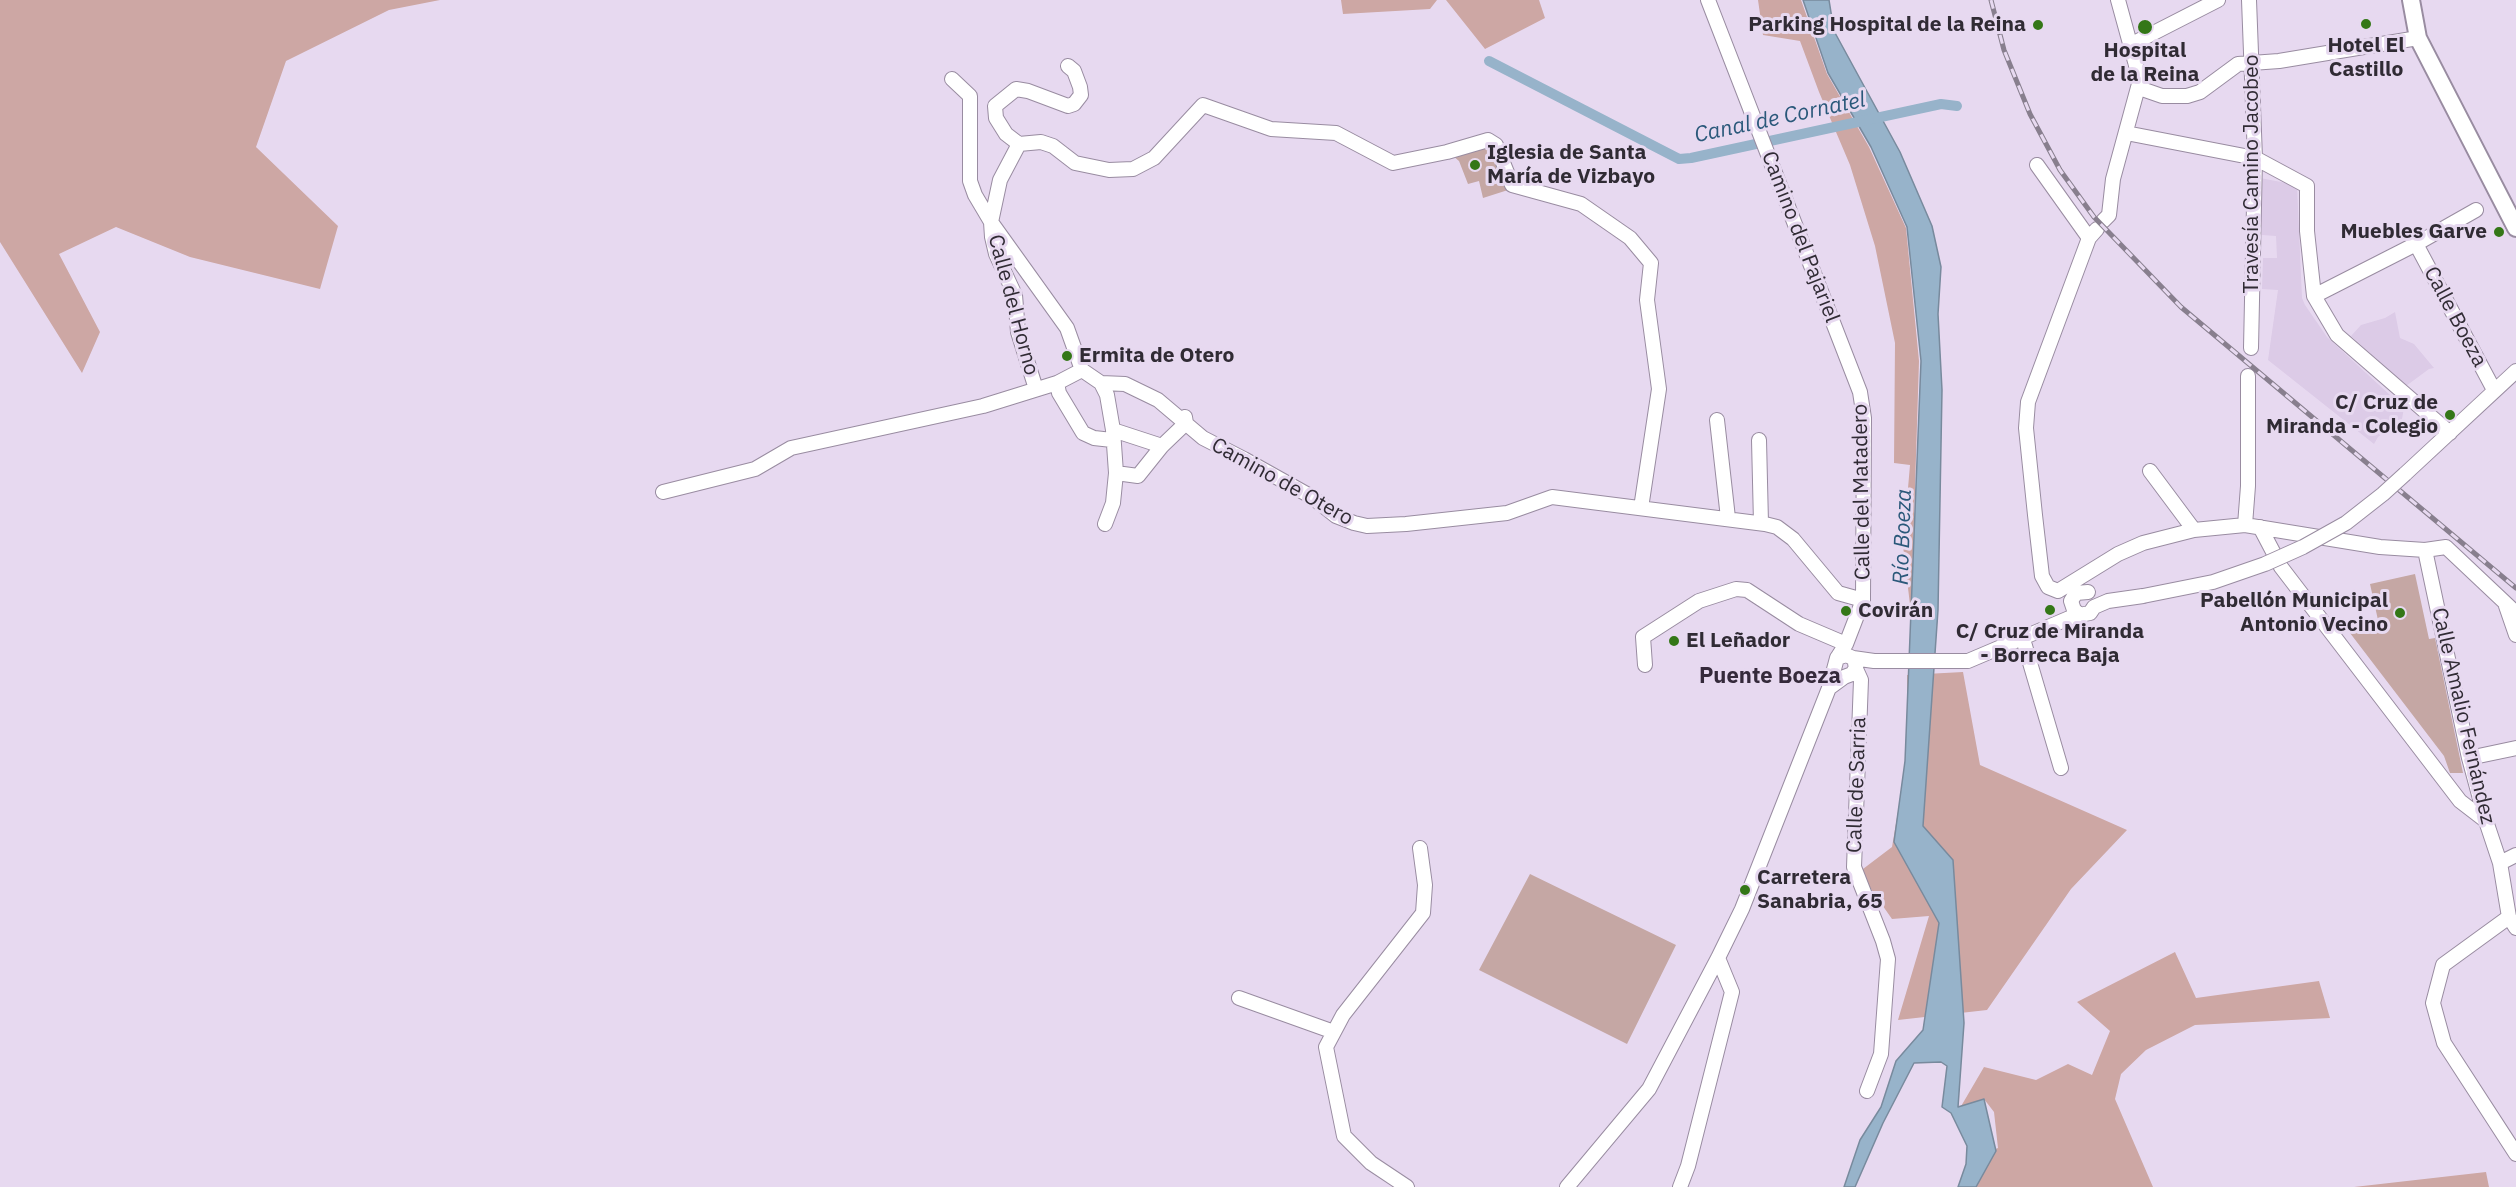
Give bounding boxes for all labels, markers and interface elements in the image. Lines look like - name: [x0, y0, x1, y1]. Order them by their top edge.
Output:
- place label: Parking Hospital de la Reina: [1748, 12, 2026, 38]
- marker: Hotel El Castillo: [2359, 17, 2373, 31]
- marker: Parking Hospital de la Reina: [2031, 18, 2045, 32]
- marker: Hospital de la Reina: [2136, 18, 2154, 36]
- place label: Hotel El Castillo: [2327, 33, 2405, 83]
- place label: Hospital de la Reina: [2091, 38, 2199, 88]
- street label: Travesía Camino Jacobeo: [2239, 54, 2265, 294]
- water label: Canal de Cornatel: [1692, 87, 1868, 149]
- place label: Iglesia de Santa María de Vizbayo: [1487, 140, 1655, 190]
- street label: Camino del Pajariel: [1756, 148, 1844, 326]
- marker: Iglesia de Santa María de Vizbayo: [1468, 158, 1482, 172]
- place label: Muebles Garve: [2340, 219, 2487, 245]
- marker: Muebles Garve: [2492, 225, 2506, 239]
- street label: Calle del Horno: [982, 232, 1044, 378]
- street label: Calle Boeza: [2418, 263, 2492, 371]
- place label: Ermita de Otero: [1079, 343, 1234, 369]
- marker: Ermita de Otero: [1060, 349, 1074, 363]
- place label: C/ Cruz de Miranda - Colegio: [2266, 390, 2438, 440]
- street label: Calle del Matadero: [1848, 404, 1876, 580]
- marker: C/ Cruz de Miranda - Colegio: [2443, 408, 2457, 422]
- street label: Camino de Otero: [1207, 433, 1357, 531]
- water label: Río Boeza: [1888, 488, 1918, 586]
- place label: Pabellón Municipal Antonio Vecino: [2200, 588, 2388, 638]
- place label: Covirán: [1858, 598, 1933, 624]
- marker: C/ Cruz de Miranda - Borreca Baja: [2043, 603, 2057, 617]
- marker: Covirán: [1839, 604, 1853, 618]
- street label: Calle Amalio Fernández: [2426, 605, 2500, 827]
- marker: Pabellón Municipal Antonio Vecino: [2393, 606, 2407, 620]
- place label: C/ Cruz de Miranda - Borreca Baja: [1956, 619, 2144, 669]
- place label: El Leñador: [1686, 628, 1790, 654]
- marker: El Leñador: [1667, 634, 1681, 648]
- district label: Puente Boeza: [1699, 664, 1841, 690]
- street label: Calle de Sarria: [1842, 717, 1872, 853]
- place label: Carretera Sanabria, 65: [1757, 865, 1883, 915]
- marker: Carretera Sanabria, 65: [1738, 883, 1752, 897]

